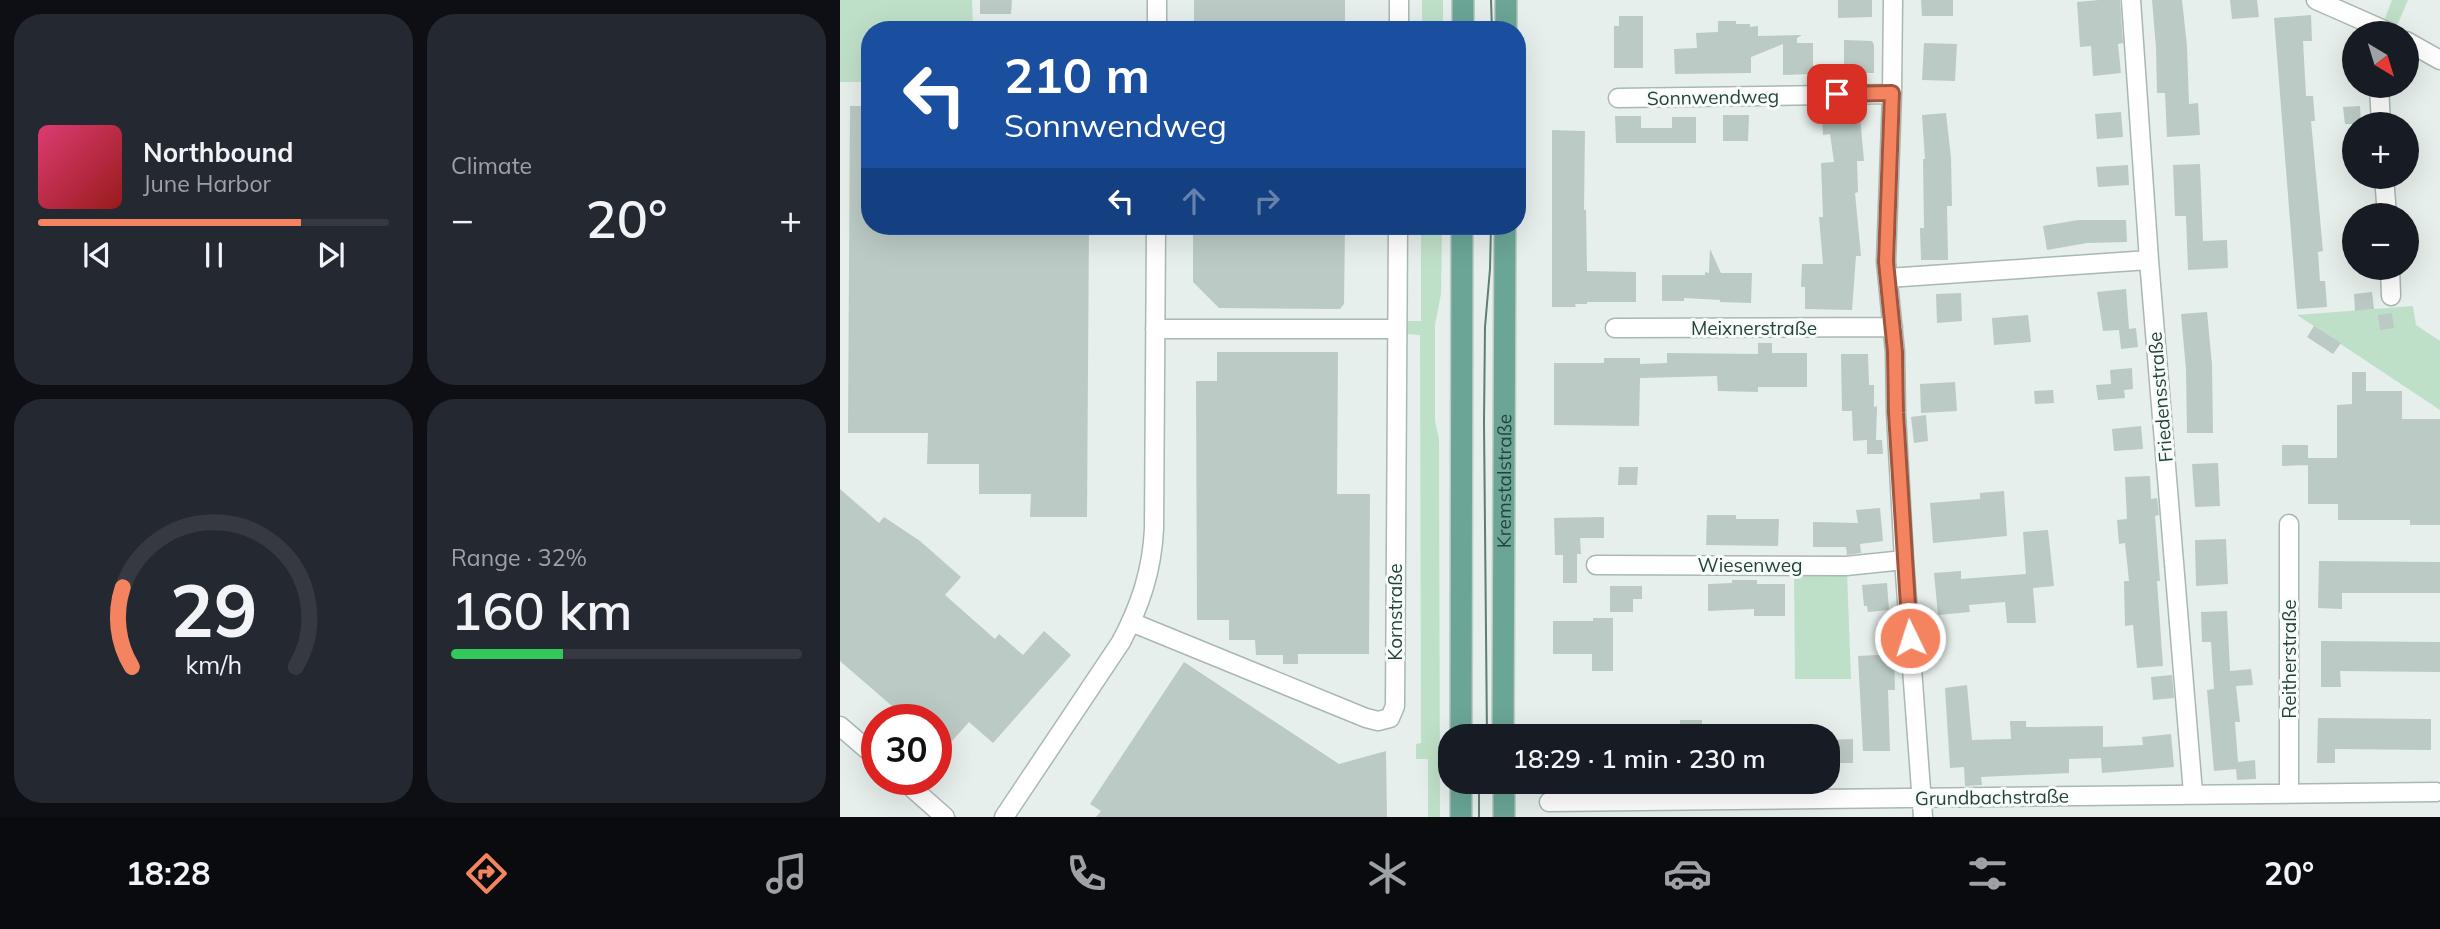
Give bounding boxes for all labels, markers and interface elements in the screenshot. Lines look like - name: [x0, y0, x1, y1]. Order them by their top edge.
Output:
- north arrow: [2342, 21, 2418, 98]
- map controls: [2342, 21, 2419, 280]
- text: 210 m: [1004, 44, 1150, 105]
- icon: left: [889, 49, 980, 140]
- pin: [1807, 64, 1867, 124]
- icon: arrive: [1818, 75, 1856, 113]
- street label: Sonnwendweg: [1647, 84, 1779, 110]
- text: Sonnwendweg: [1004, 105, 1227, 145]
- button: +: [2342, 112, 2419, 189]
- text: Northbound: [143, 136, 293, 169]
- text: Climate: [451, 151, 532, 180]
- text: June Harbor: [143, 169, 271, 198]
- icon: left: [1102, 182, 1140, 220]
- icon: ahead: [1175, 182, 1213, 220]
- icon: right: [1248, 182, 1286, 220]
- text: 20°: [586, 186, 667, 251]
- text: −: [451, 195, 474, 243]
- text: +: [779, 195, 802, 243]
- button: −: [2342, 203, 2419, 280]
- icon: previous: [78, 236, 116, 274]
- icon: pause: [195, 236, 233, 274]
- icon: next: [312, 236, 350, 274]
- street label: Meixnerstraße: [1691, 316, 1817, 340]
- street label: Friedensstraße: [2142, 331, 2178, 463]
- street label: Kremstalstraße: [1492, 414, 1516, 548]
- text: Range · 32%: [451, 543, 587, 572]
- street label: Wiesenweg: [1698, 553, 1802, 577]
- street label: Kornstraße: [1383, 563, 1407, 661]
- text: 29: [170, 564, 257, 655]
- text: 160 km: [451, 578, 632, 643]
- street label: Reitherstraße: [2277, 599, 2301, 719]
- position arrow: [1873, 601, 1947, 675]
- text: km/h: [185, 649, 242, 680]
- speed limit sign: 30: [861, 704, 952, 795]
- text: 18:29 · 1 min · 230 m: [1512, 742, 1766, 775]
- street label: Grundbachstraße: [1915, 784, 2069, 810]
- icon: directions: [462, 849, 511, 898]
- icon: music: [762, 849, 811, 898]
- icon: phone: [1062, 849, 1111, 898]
- icon: climate: [1363, 849, 1412, 898]
- icon: car: [1663, 849, 1712, 898]
- icon: filters: [1963, 849, 2012, 898]
- text: 18:28: [126, 853, 210, 893]
- text: 20°: [2264, 853, 2314, 893]

